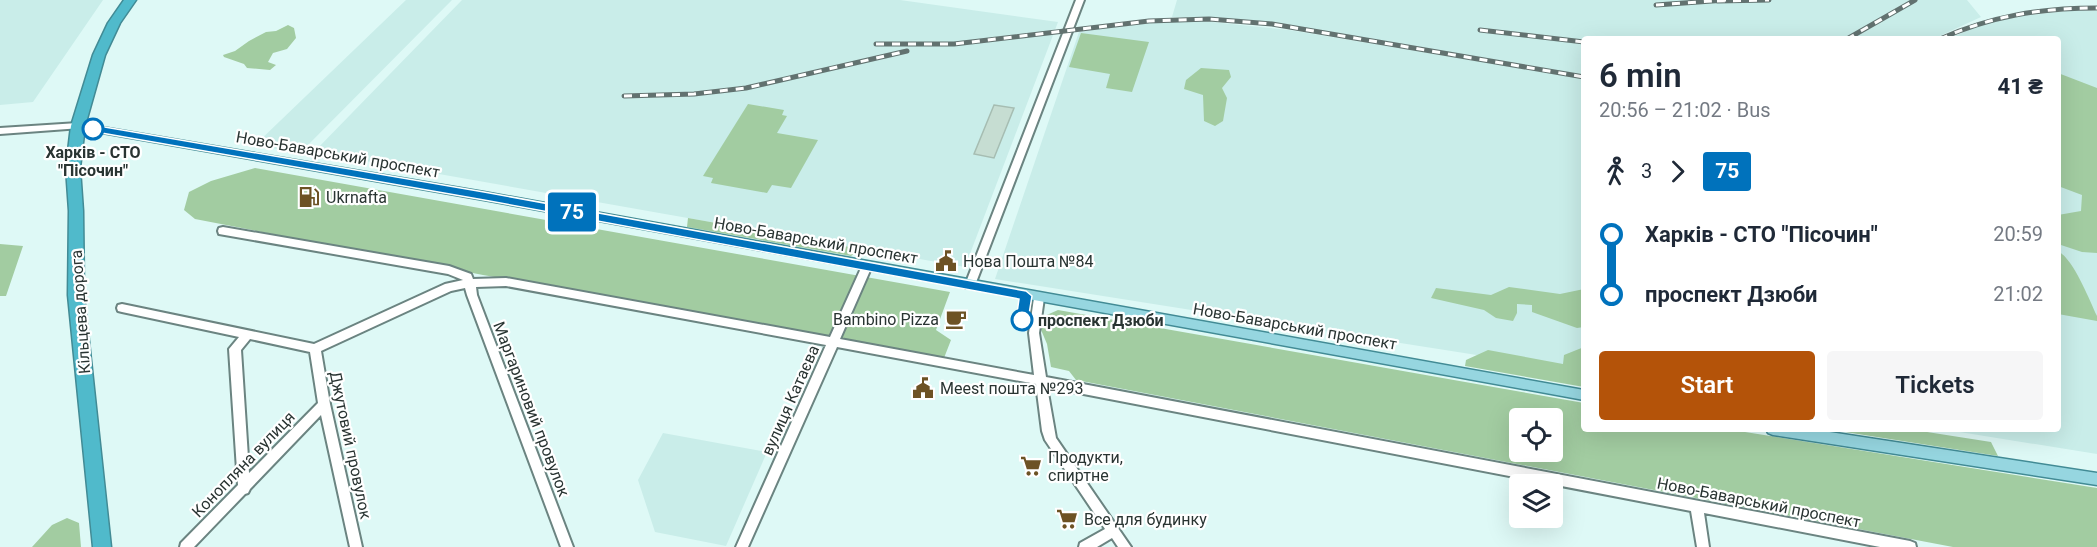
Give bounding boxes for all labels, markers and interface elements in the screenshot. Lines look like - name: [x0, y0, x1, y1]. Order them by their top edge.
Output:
- text: 6 min: [1599, 56, 1682, 95]
- text: 41 ₴: [1998, 74, 2043, 99]
- text: 20:56 – 21:02 · Bus: [1599, 98, 1771, 122]
- marker: Харків - СТО "Пісочин": [82, 118, 104, 140]
- street label: Ново-Баварський проспект: [234, 127, 442, 182]
- place label: Харків - СТО "Пісочин": [45, 143, 141, 180]
- icon: walk: [1599, 155, 1632, 188]
- icon: forward: [1661, 155, 1694, 188]
- text: 3: [1641, 159, 1652, 183]
- text: 75: [1715, 159, 1739, 183]
- fuel station icon: Ukrnafta: [297, 185, 321, 209]
- place label: Ukrnafta: [326, 188, 387, 207]
- line badge: 75: [545, 192, 599, 232]
- text: 75: [560, 200, 584, 224]
- street label: Ново-Баварський проспект: [712, 213, 920, 268]
- text: Харків - СТО "Пісочин": [1645, 222, 1878, 247]
- text: 20:59: [1993, 222, 2043, 246]
- street label: Кільцева дорога: [67, 249, 94, 375]
- public building icon: Нова Пошта №84: [934, 249, 958, 273]
- place label: Нова Пошта №84: [963, 252, 1094, 271]
- text: проспект Дзюби: [1645, 282, 1818, 307]
- text: 21:02: [1993, 282, 2043, 306]
- street label: Ново-Баварський проспект: [1191, 299, 1399, 354]
- cafe icon: Bambino Pizza: [944, 307, 968, 331]
- marker: проспект Дзюби: [1011, 309, 1033, 331]
- place label: Bambino Pizza: [833, 310, 939, 329]
- place label: проспект Дзюби: [1038, 311, 1163, 330]
- street label: Маргариновий провулок: [489, 319, 574, 500]
- street label: вулиця Катаєва: [758, 342, 823, 458]
- button: Start: [1599, 351, 1815, 420]
- button: Tickets: [1827, 351, 2043, 420]
- street label: Джутовий провулок: [326, 369, 376, 521]
- public building icon: Meest пошта №293: [911, 376, 935, 400]
- place label: Meest пошта №293: [940, 379, 1083, 398]
- street label: Конопляна вулиця: [188, 407, 299, 521]
- map controls: [1509, 408, 1563, 528]
- button: locate: [1509, 408, 1563, 462]
- place label: Продукти, спиртне: [1048, 448, 1123, 485]
- supermarket icon: Продукти, спиртне: [1019, 454, 1043, 478]
- street label: Ново-Баварський проспект: [1656, 473, 1863, 532]
- button: layers: [1509, 474, 1563, 528]
- supermarket icon: Все для будинку: [1055, 507, 1079, 531]
- place label: Все для будинку: [1084, 510, 1207, 529]

